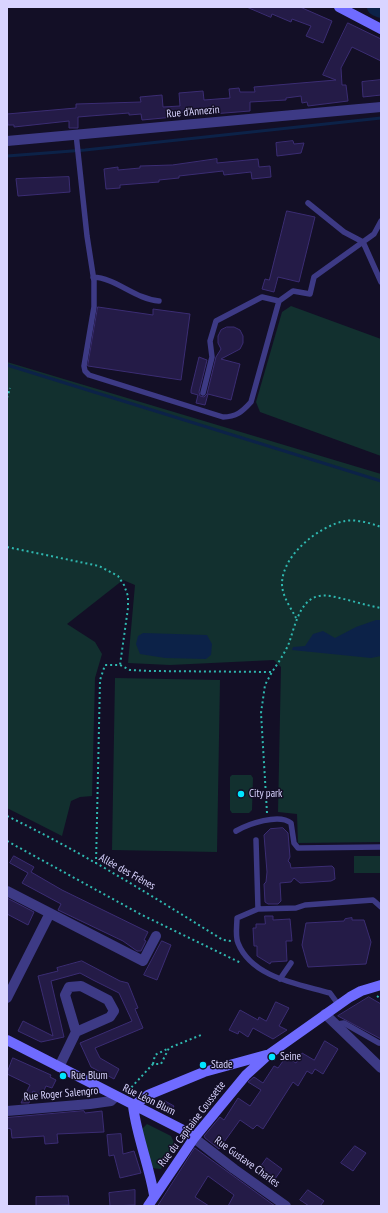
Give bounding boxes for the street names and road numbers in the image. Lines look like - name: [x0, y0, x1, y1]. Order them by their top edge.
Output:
- street label: Rue d'Annezin: [166, 103, 220, 121]
- street label: Allée des Frênes: [97, 851, 157, 893]
- street label: Rue du Capitaine Coussette: [156, 1079, 228, 1169]
- street label: Rue Léon Blum: [120, 1082, 178, 1118]
- street label: Rue Roger Salengro: [23, 1084, 99, 1104]
- street label: Rue Gustave Charles: [212, 1134, 282, 1190]

